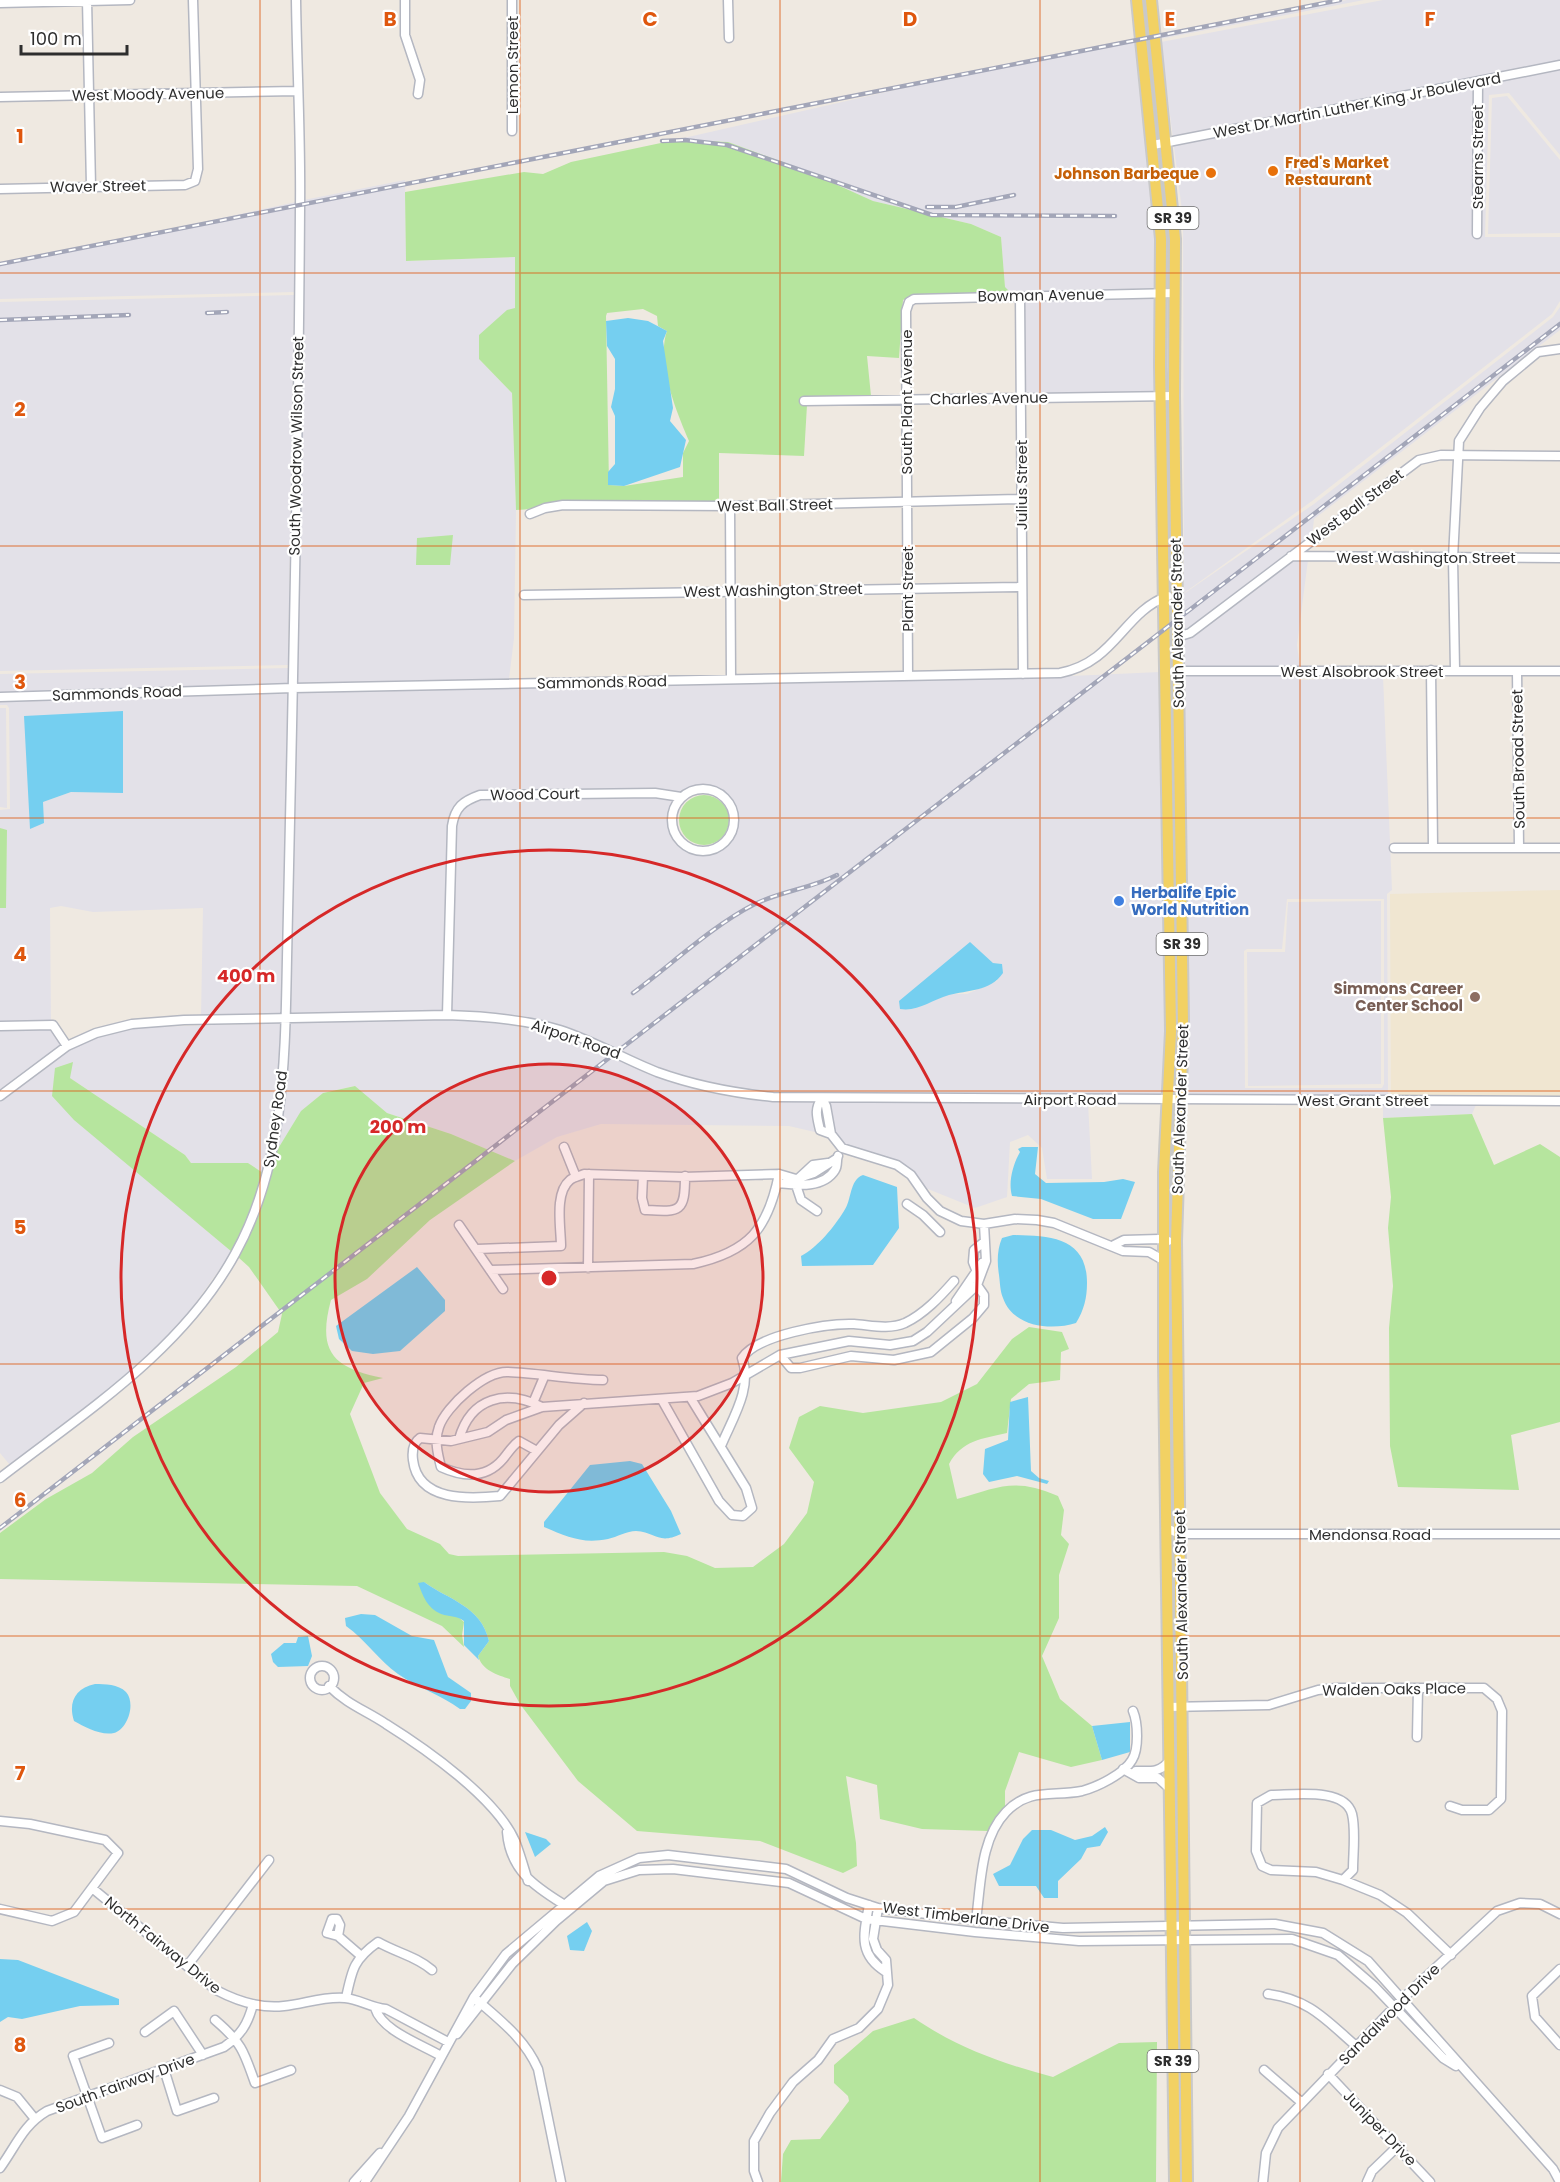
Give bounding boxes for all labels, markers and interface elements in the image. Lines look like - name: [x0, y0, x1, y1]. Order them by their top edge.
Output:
- text: B: [383, 5, 397, 33]
- text: C: [642, 5, 658, 33]
- text: D: [903, 5, 917, 33]
- text: E: [1165, 5, 1175, 33]
- text: F: [1425, 5, 1436, 33]
- street label: Lemon Street: [502, 16, 523, 114]
- scale bar: [21, 18, 128, 56]
- text: 100 m: [30, 26, 82, 51]
- street label: West Dr Martin Luther King Jr Boulevard: [1211, 67, 1503, 143]
- street label: West Moody Avenue: [72, 82, 224, 106]
- street label: Stearns Street: [1467, 105, 1488, 209]
- text: 1: [16, 122, 24, 150]
- place label: Fred's Market Restaurant: [1285, 152, 1389, 190]
- place label: Johnson Barbeque: [1054, 163, 1199, 184]
- marker: Fred's Market Restaurant: [1266, 164, 1280, 178]
- marker: Johnson Barbeque: [1204, 166, 1218, 180]
- street label: Waver Street: [50, 175, 146, 197]
- road number: SR 39: [1148, 207, 1198, 229]
- street label: Bowman Avenue: [978, 283, 1104, 307]
- street label: South Plant Avenue: [896, 330, 917, 474]
- street label: South Woodrow Wilson Street: [284, 336, 308, 556]
- street label: Charles Avenue: [930, 386, 1048, 410]
- text: 2: [14, 395, 26, 423]
- street label: Julius Street: [1011, 440, 1032, 530]
- street label: West Ball Street: [1302, 464, 1408, 550]
- street label: West Ball Street: [717, 493, 833, 517]
- street label: South Alexander Street: [1165, 538, 1189, 708]
- street label: Plant Street: [897, 546, 918, 632]
- street label: West Washington Street: [1336, 547, 1516, 568]
- street label: West Washington Street: [683, 578, 863, 602]
- street label: West Alsobrook Street: [1280, 661, 1444, 682]
- text: 3: [14, 668, 26, 696]
- street label: Sammonds Road: [537, 670, 667, 694]
- street label: Sammonds Road: [52, 680, 182, 706]
- street label: South Broad Street: [1506, 689, 1530, 829]
- street label: Wood Court: [490, 783, 580, 805]
- place label: Herbalife Epic World Nutrition: [1131, 882, 1249, 920]
- marker: Herbalife Epic World Nutrition: [1112, 894, 1126, 908]
- road number: SR 39: [1156, 933, 1208, 955]
- text: 4: [13, 940, 27, 968]
- text: 400 m: [217, 963, 275, 988]
- place label: Simmons Career Center School: [1333, 978, 1464, 1016]
- marker: Simmons Career Center School: [1468, 990, 1482, 1004]
- street label: Airport Road: [529, 1014, 623, 1064]
- street label: South Alexander Street: [1167, 1024, 1193, 1194]
- street label: Sydney Road: [258, 1069, 292, 1169]
- street label: Airport Road: [1023, 1089, 1117, 1110]
- street label: West Grant Street: [1297, 1090, 1429, 1111]
- text: 200 m: [370, 1114, 426, 1139]
- text: 5: [14, 1213, 27, 1241]
- centre of rings: [539, 1268, 559, 1288]
- text: 6: [14, 1486, 26, 1514]
- street label: South Alexander Street: [1169, 1510, 1193, 1680]
- street label: Mendonsa Road: [1309, 1524, 1431, 1545]
- street label: Walden Oaks Place: [1322, 1677, 1466, 1701]
- text: 7: [15, 1759, 26, 1787]
- street label: North Fairway Drive: [100, 1891, 226, 1999]
- street label: West Timberlane Drive: [881, 1896, 1051, 1938]
- street label: Sandalwood Drive: [1334, 1959, 1444, 2069]
- text: 8: [14, 2031, 26, 2059]
- street label: South Fairway Drive: [53, 2048, 197, 2118]
- road number: SR 39: [1148, 2050, 1198, 2072]
- street label: Juniper Drive: [1339, 2086, 1421, 2170]

